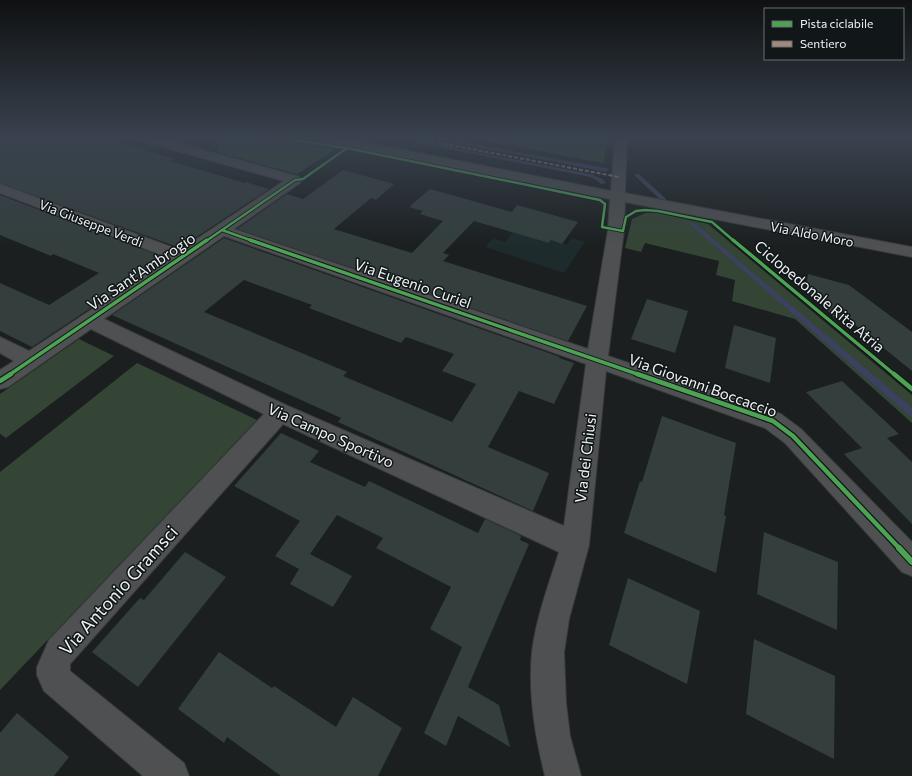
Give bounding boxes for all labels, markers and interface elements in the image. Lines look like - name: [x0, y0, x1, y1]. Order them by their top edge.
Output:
- legend: [764, 8, 904, 60]
- text: Pista ciclabile: [800, 16, 873, 30]
- text: Sentiero: [800, 36, 846, 50]
- street label: Via Giuseppe Verdi: [37, 196, 145, 250]
- street label: Via Aldo Moro: [769, 218, 855, 250]
- street label: Via Sant'Ambrogio: [84, 228, 198, 314]
- street label: Ciclopedonale Rita Atria: [751, 236, 889, 356]
- street label: Via Eugenio Curiel: [352, 255, 474, 311]
- street label: Via Giovanni Boccaccio: [626, 350, 780, 420]
- street label: Via Campo Sportivo: [265, 399, 397, 471]
- street label: Via dei Chiusi: [571, 412, 599, 504]
- street label: Via Antonio Gramsci: [54, 521, 182, 659]

